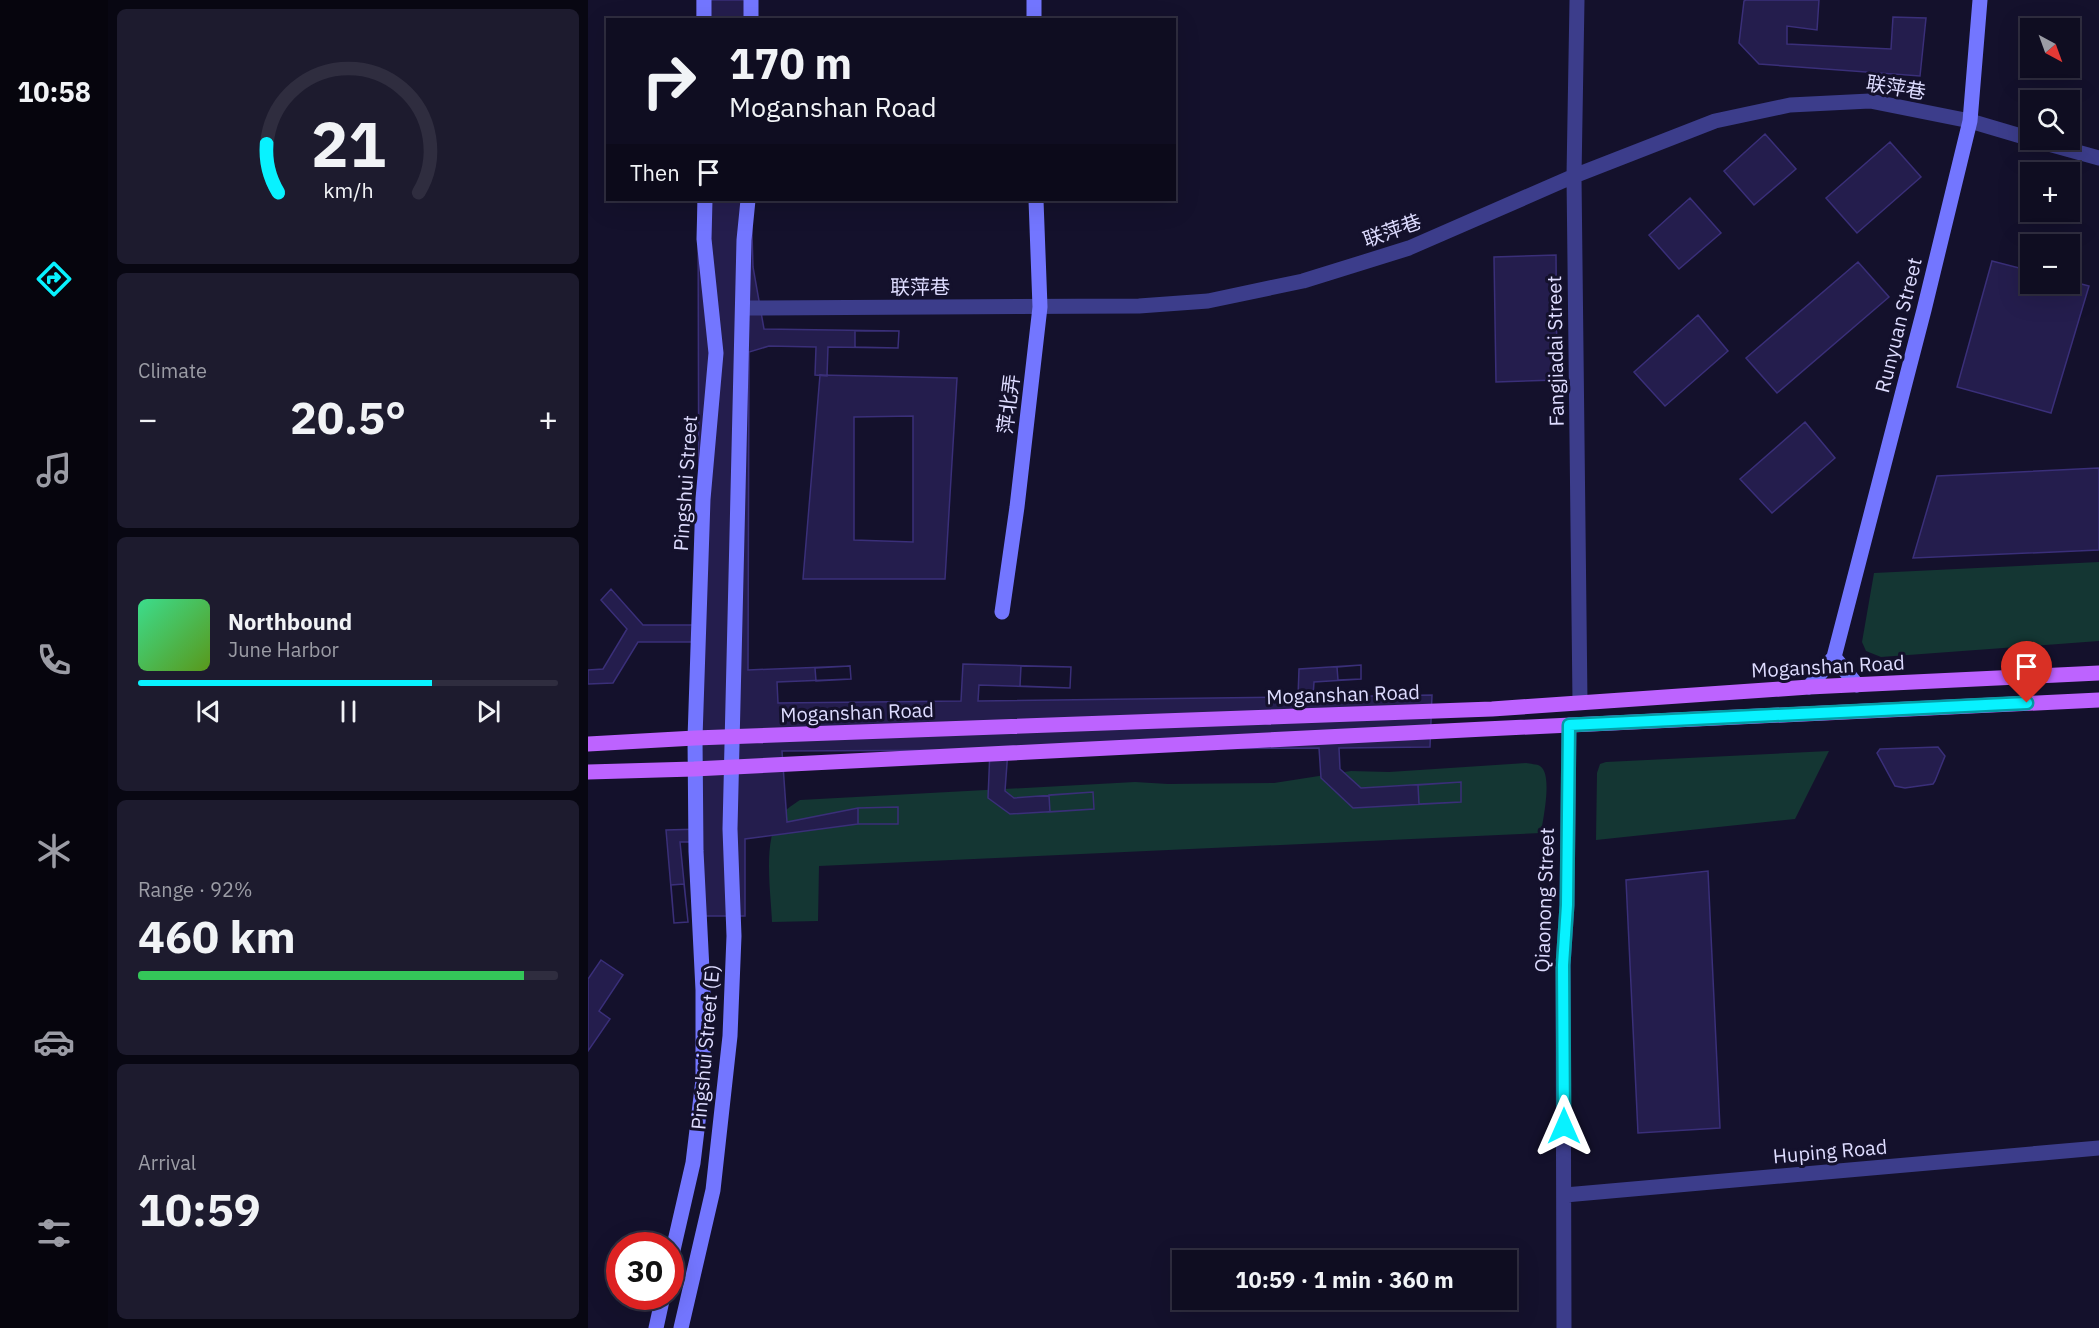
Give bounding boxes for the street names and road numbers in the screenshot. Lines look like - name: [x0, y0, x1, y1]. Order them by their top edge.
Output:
- street label: 联萍巷: [1864, 69, 1928, 105]
- street label: 联萍巷: [1359, 207, 1425, 253]
- street label: Runyuan Street: [1868, 255, 1928, 395]
- street label: 联萍巷: [890, 273, 950, 300]
- street label: Fangjiadai Street: [1540, 275, 1570, 427]
- street label: 萍北弄: [991, 373, 1025, 435]
- street label: Pingshui Street: [667, 414, 703, 552]
- street label: Moganshan Road: [1750, 648, 1906, 684]
- street label: Moganshan Road: [1266, 678, 1420, 710]
- street label: Moganshan Road: [780, 696, 934, 728]
- street label: Qiaonong Street: [1528, 827, 1560, 973]
- street label: Pingshui Street (E): [684, 963, 726, 1131]
- street label: Huping Road: [1772, 1133, 1888, 1169]

